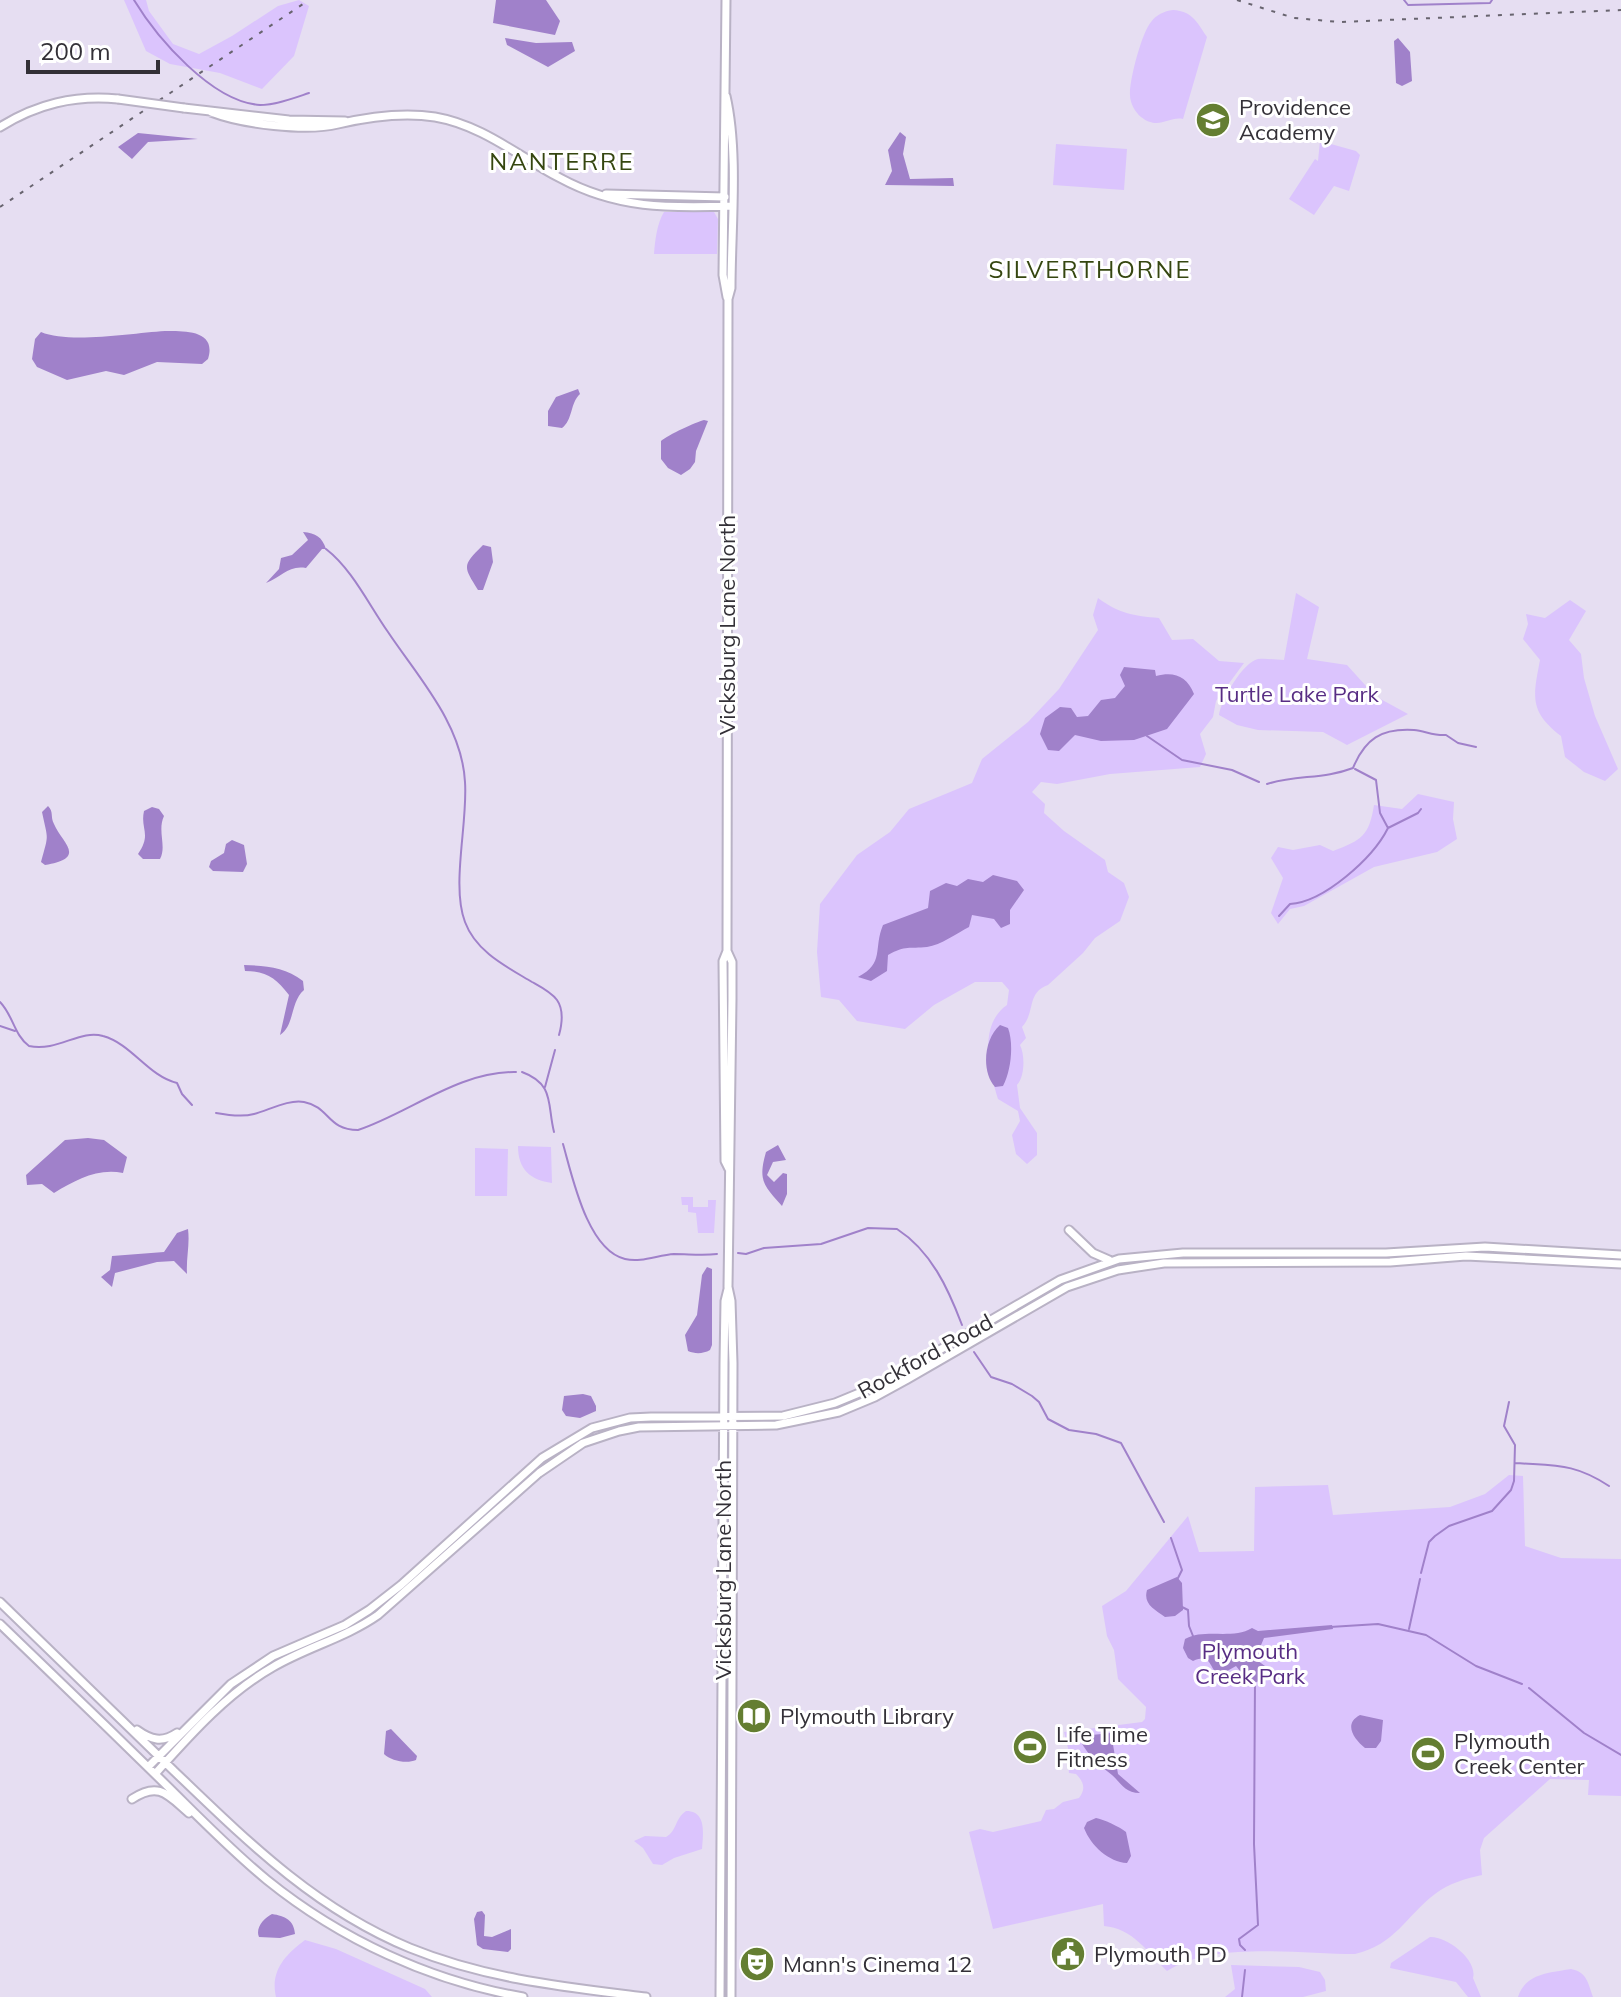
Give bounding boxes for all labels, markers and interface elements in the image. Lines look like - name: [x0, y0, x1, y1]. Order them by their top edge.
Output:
- scale bar: [28, 24, 158, 74]
- text: 200 m: [40, 36, 111, 66]
- place label: Providence Academy: [1239, 93, 1351, 146]
- school or university icon: Providence Academy: [1194, 101, 1232, 139]
- district label: NANTERRE: [489, 146, 635, 176]
- district label: SILVERTHORNE: [989, 254, 1192, 284]
- street label: Vicksburg Lane North: [713, 515, 741, 735]
- park label: Turtle Lake Park: [1215, 680, 1380, 708]
- street label: Rockford Road: [853, 1307, 997, 1405]
- street label: Vicksburg Lane North: [709, 1460, 737, 1680]
- park label: Plymouth Creek Park: [1195, 1637, 1306, 1690]
- library icon: Plymouth Library: [735, 1697, 773, 1735]
- place label: Plymouth Library: [780, 1702, 954, 1730]
- place label: Life Time Fitness: [1056, 1720, 1148, 1773]
- place label: Plymouth Creek Center: [1454, 1727, 1585, 1780]
- sports icon: Life Time Fitness: [1011, 1728, 1049, 1766]
- sports icon: Plymouth Creek Center: [1409, 1735, 1447, 1773]
- public building icon: Plymouth PD: [1049, 1935, 1087, 1973]
- place label: Plymouth PD: [1094, 1940, 1227, 1968]
- theatre icon: Mann's Cinema 12: [738, 1945, 776, 1983]
- place label: Mann's Cinema 12: [783, 1950, 972, 1978]

